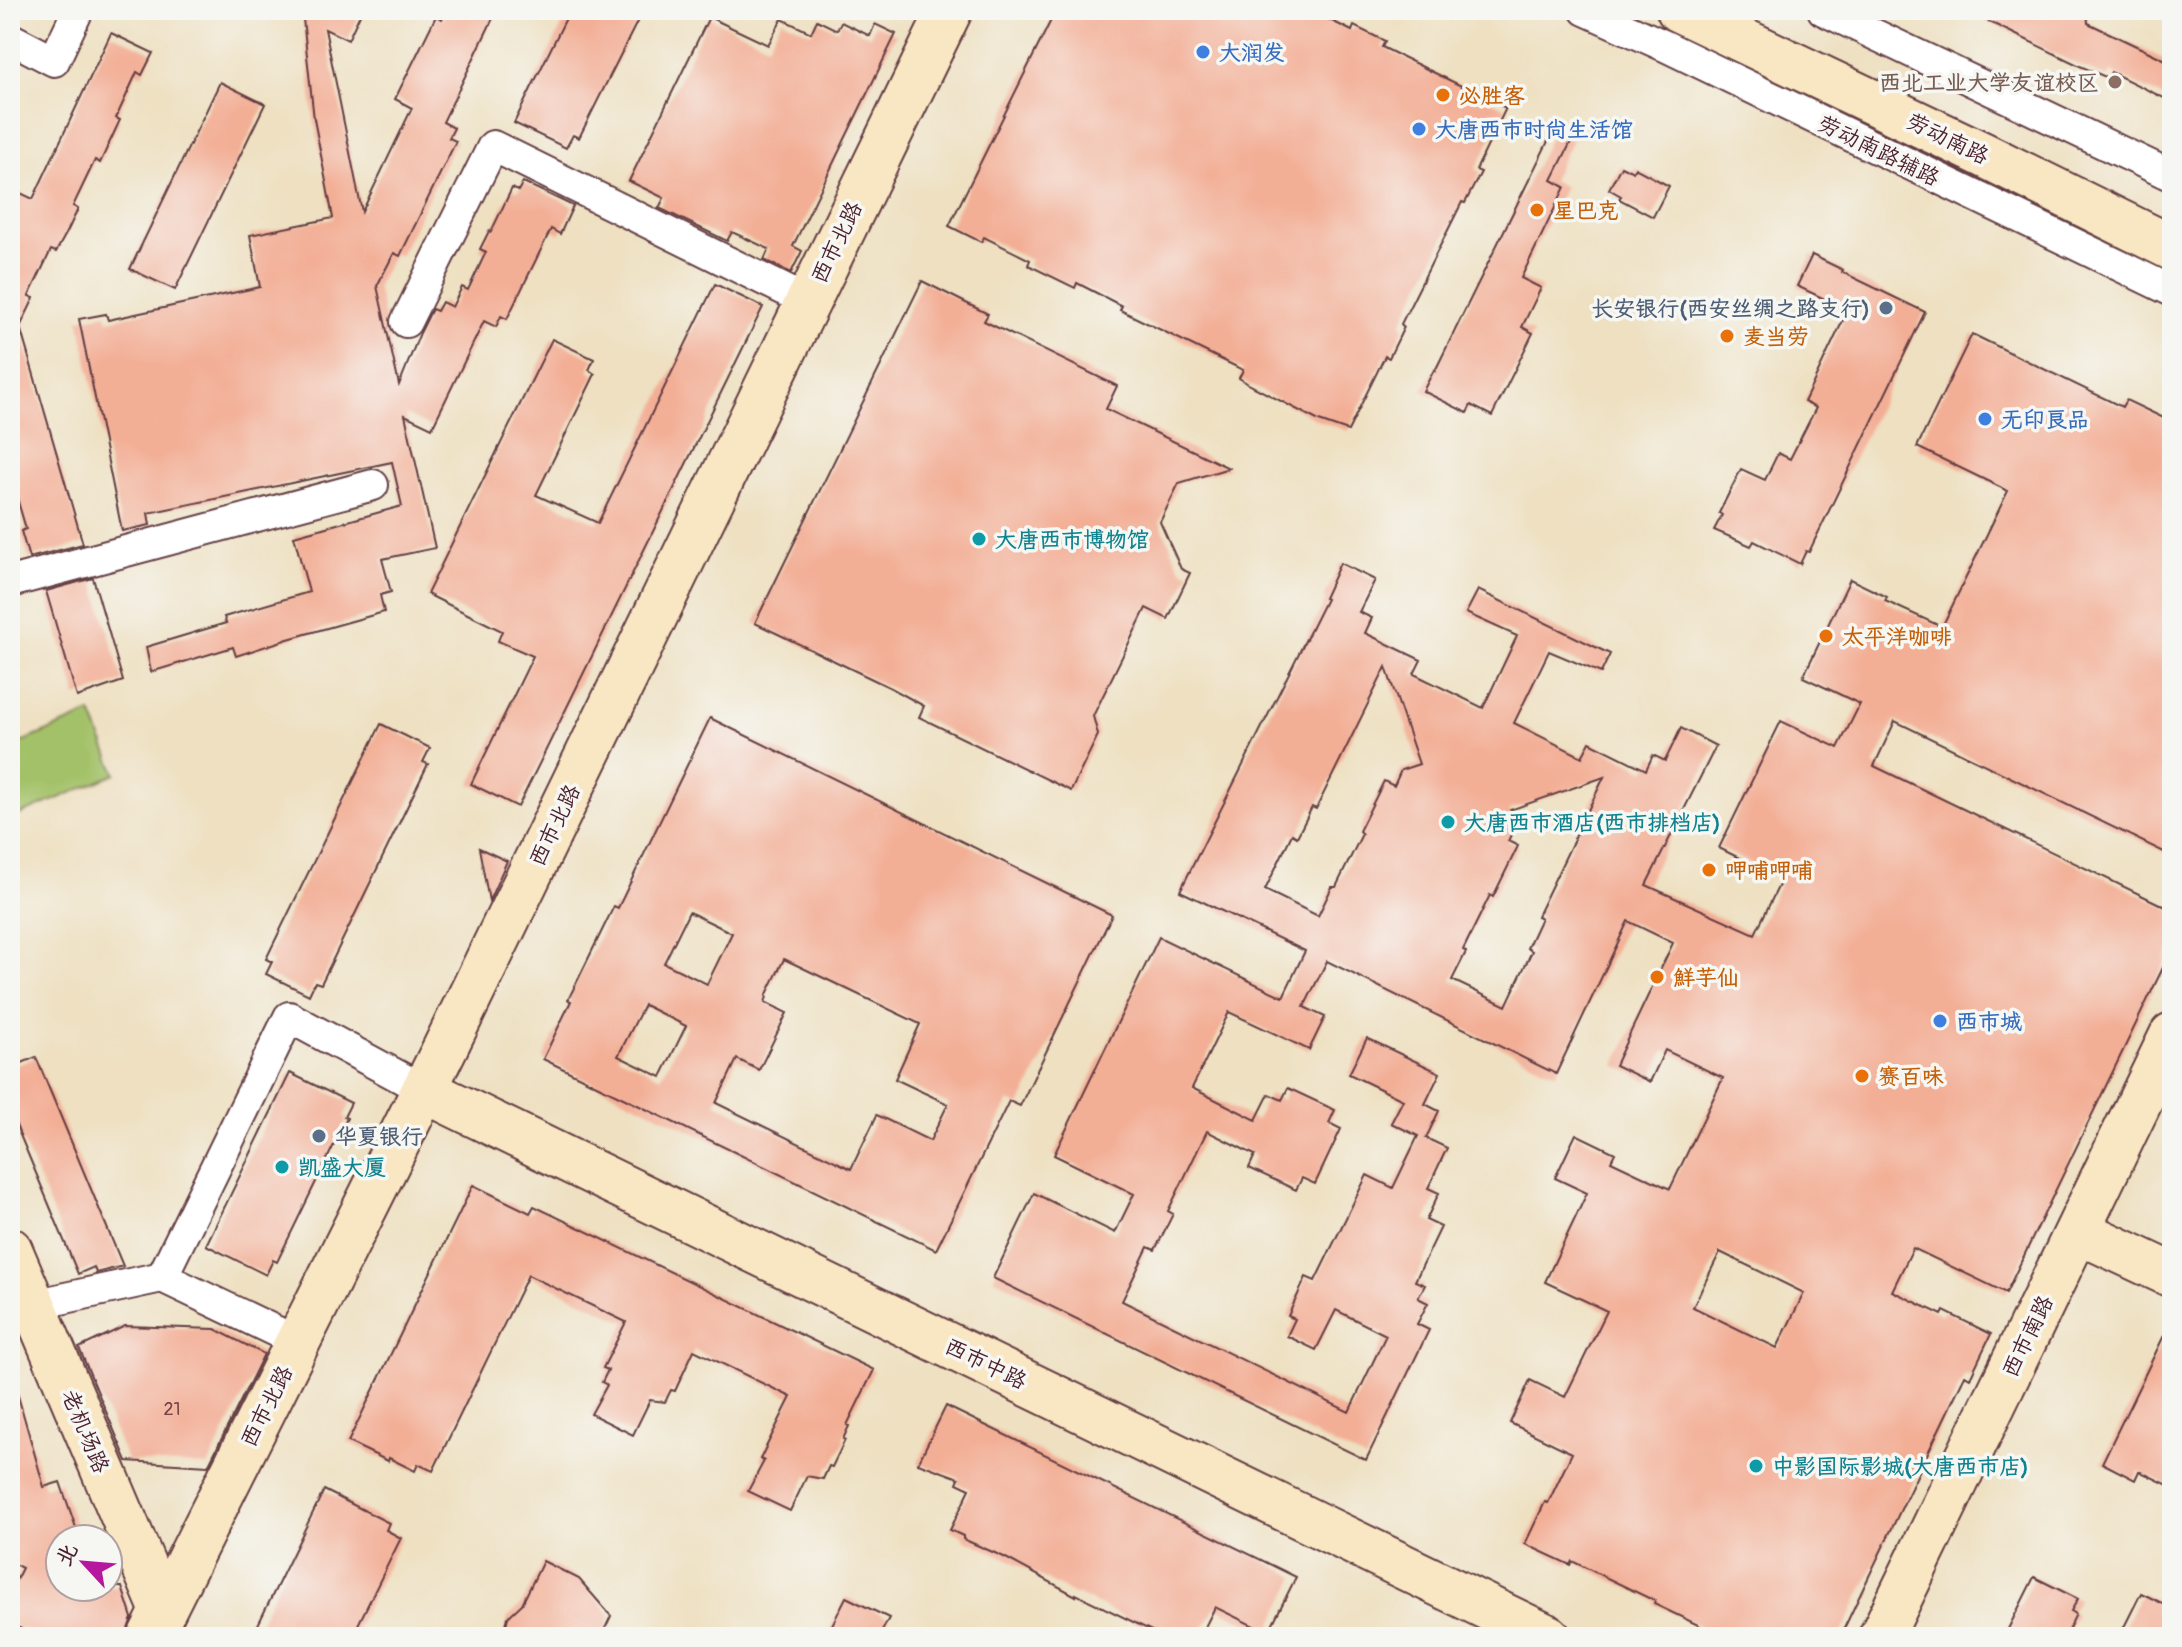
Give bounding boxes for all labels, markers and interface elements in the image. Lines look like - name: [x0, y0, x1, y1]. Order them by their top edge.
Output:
- place label: 大润发: [1219, 39, 1285, 67]
- marker: 大润发: [1194, 43, 1212, 61]
- place label: 西北工业大学友谊校区: [1879, 69, 2099, 97]
- marker: 西北工业大学友谊校区: [2106, 73, 2124, 91]
- place label: 必胜客: [1459, 82, 1525, 110]
- marker: 必胜客: [1434, 86, 1452, 104]
- street label: 劳动南路: [1902, 107, 1993, 171]
- street label: 劳动南路辅路: [1813, 109, 1944, 192]
- place label: 大唐西市时尚生活馆: [1435, 116, 1633, 144]
- marker: 大唐西市时尚生活馆: [1410, 120, 1428, 138]
- street label: 西市北路: [805, 197, 869, 288]
- place label: 星巴克: [1553, 197, 1619, 225]
- marker: 星巴克: [1528, 201, 1546, 219]
- place label: 长安银行(西安丝绸之路支行): [1591, 295, 1870, 323]
- marker: 长安银行(西安丝绸之路支行): [1877, 299, 1895, 317]
- place label: 麦当劳: [1743, 323, 1809, 351]
- marker: 麦当劳: [1718, 327, 1736, 345]
- place label: 无印良品: [2001, 406, 2089, 434]
- marker: 无印良品: [1976, 410, 1994, 428]
- place label: 大唐西市博物馆: [995, 526, 1149, 554]
- marker: 大唐西市博物馆: [970, 530, 988, 548]
- place label: 太平洋咖啡: [1842, 623, 1952, 651]
- marker: 太平洋咖啡: [1817, 627, 1835, 645]
- street label: 西市北路: [523, 780, 587, 871]
- place label: 大唐西市酒店(西市排档店): [1464, 809, 1721, 837]
- marker: 大唐西市酒店(西市排档店): [1439, 813, 1457, 831]
- place label: 呷哺呷哺: [1725, 857, 1813, 885]
- marker: 呷哺呷哺: [1700, 861, 1718, 879]
- place label: 鮮芋仙: [1673, 964, 1739, 992]
- marker: 鮮芋仙: [1648, 968, 1666, 986]
- place label: 西市城: [1956, 1008, 2022, 1036]
- marker: 西市城: [1931, 1012, 1949, 1030]
- place label: 赛百味: [1878, 1063, 1944, 1091]
- marker: 赛百味: [1853, 1067, 1871, 1085]
- place label: 华夏银行: [335, 1123, 423, 1151]
- marker: 华夏银行: [310, 1127, 328, 1145]
- place label: 凯盛大厦: [298, 1154, 386, 1182]
- marker: 凯盛大厦: [273, 1158, 291, 1176]
- street label: 西市南路: [1996, 1291, 2060, 1382]
- street label: 西市中路: [940, 1332, 1031, 1396]
- street label: 西市北路: [234, 1361, 299, 1452]
- street label: 老机场路: [55, 1385, 115, 1477]
- house number: 21: [163, 1398, 181, 1421]
- place label: 中影国际影城(大唐西市店): [1772, 1453, 2029, 1481]
- marker: 中影国际影城(大唐西市店): [1747, 1457, 1765, 1475]
- north arrow: [44, 1523, 124, 1603]
- text: 北: [50, 1539, 84, 1571]

